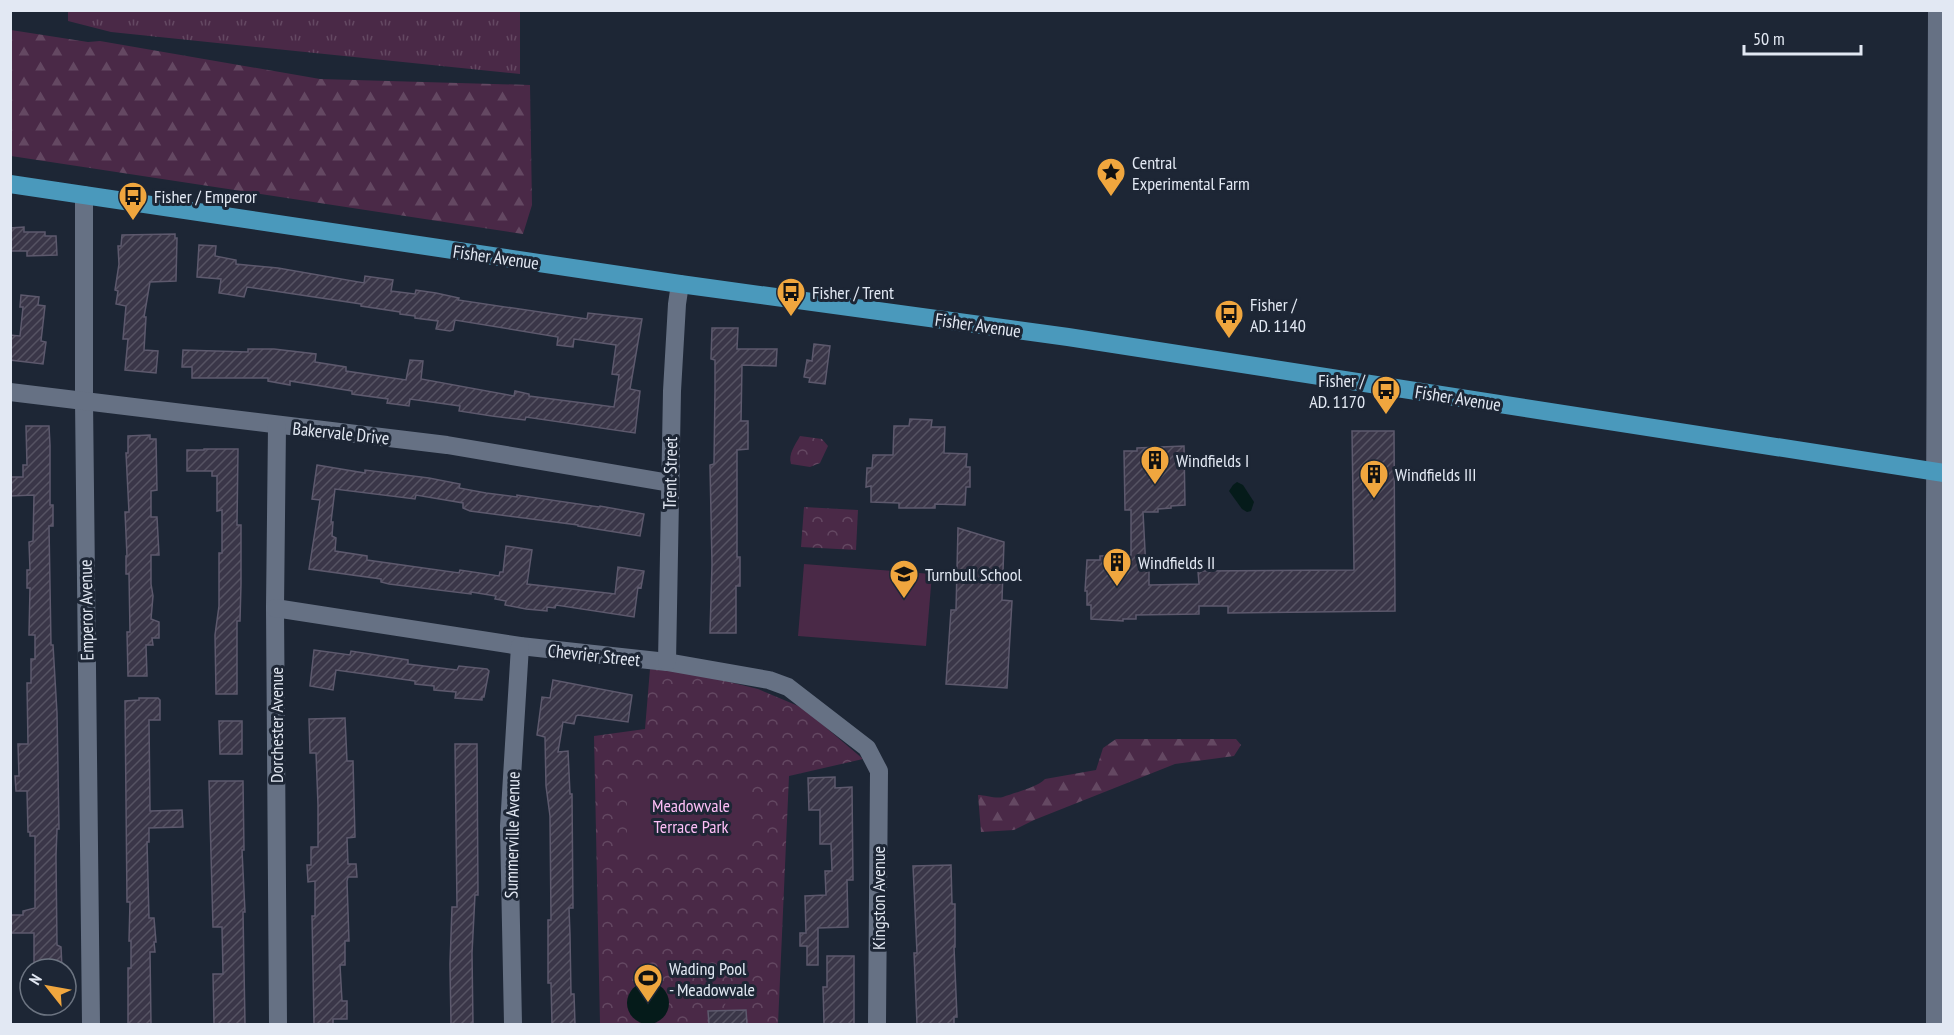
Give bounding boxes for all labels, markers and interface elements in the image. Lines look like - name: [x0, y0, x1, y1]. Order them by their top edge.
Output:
- scale bar: [1744, 18, 1861, 56]
- text: 50 m: [1753, 27, 1785, 50]
- place label: Central Experimental Farm: [1132, 151, 1250, 195]
- place icon: Central Experimental Farm: [1095, 156, 1127, 198]
- bus stop icon: Fisher / Emperor: [117, 180, 149, 222]
- place label: Fisher / Emperor: [154, 185, 257, 208]
- street label: Fisher Avenue: [452, 240, 540, 274]
- bus stop icon: Fisher / Trent: [775, 276, 807, 318]
- place label: Fisher / Trent: [812, 281, 894, 304]
- place label: Fisher / AD. 1140: [1250, 293, 1306, 337]
- bus stop icon: Fisher / AD. 1140: [1213, 298, 1245, 340]
- street label: Fisher Avenue: [934, 308, 1022, 342]
- place label: Fisher / AD. 1170: [1309, 369, 1366, 413]
- bus stop icon: Fisher / AD. 1170: [1370, 374, 1402, 416]
- street label: Fisher Avenue: [1413, 380, 1503, 416]
- street label: Bakervale Drive: [291, 416, 391, 450]
- street label: Trent Street: [658, 436, 682, 510]
- building icon: Windfields I: [1139, 444, 1171, 486]
- place label: Windfields I: [1176, 449, 1249, 472]
- building icon: Windfields III: [1358, 458, 1390, 500]
- place label: Windfields III: [1395, 463, 1476, 486]
- building icon: Windfields II: [1101, 546, 1133, 588]
- place label: Windfields II: [1138, 551, 1215, 574]
- school or university icon: Turnbull School: [888, 558, 920, 600]
- street label: Emperor Avenue: [74, 559, 98, 661]
- place label: Turnbull School: [925, 563, 1023, 586]
- street label: Chevrier Street: [547, 639, 641, 671]
- street label: Dorchester Avenue: [265, 667, 288, 783]
- street label: Summerville Avenue: [499, 771, 525, 899]
- park label: Meadowvale Terrace Park: [652, 794, 730, 838]
- street label: Kingston Avenue: [867, 846, 890, 950]
- north arrow: [18, 957, 78, 1017]
- place label: Wading Pool - Meadowvale: [669, 957, 755, 1001]
- sports icon: Wading Pool - Meadowvale: [632, 962, 664, 1004]
- text: N: [24, 970, 46, 988]

